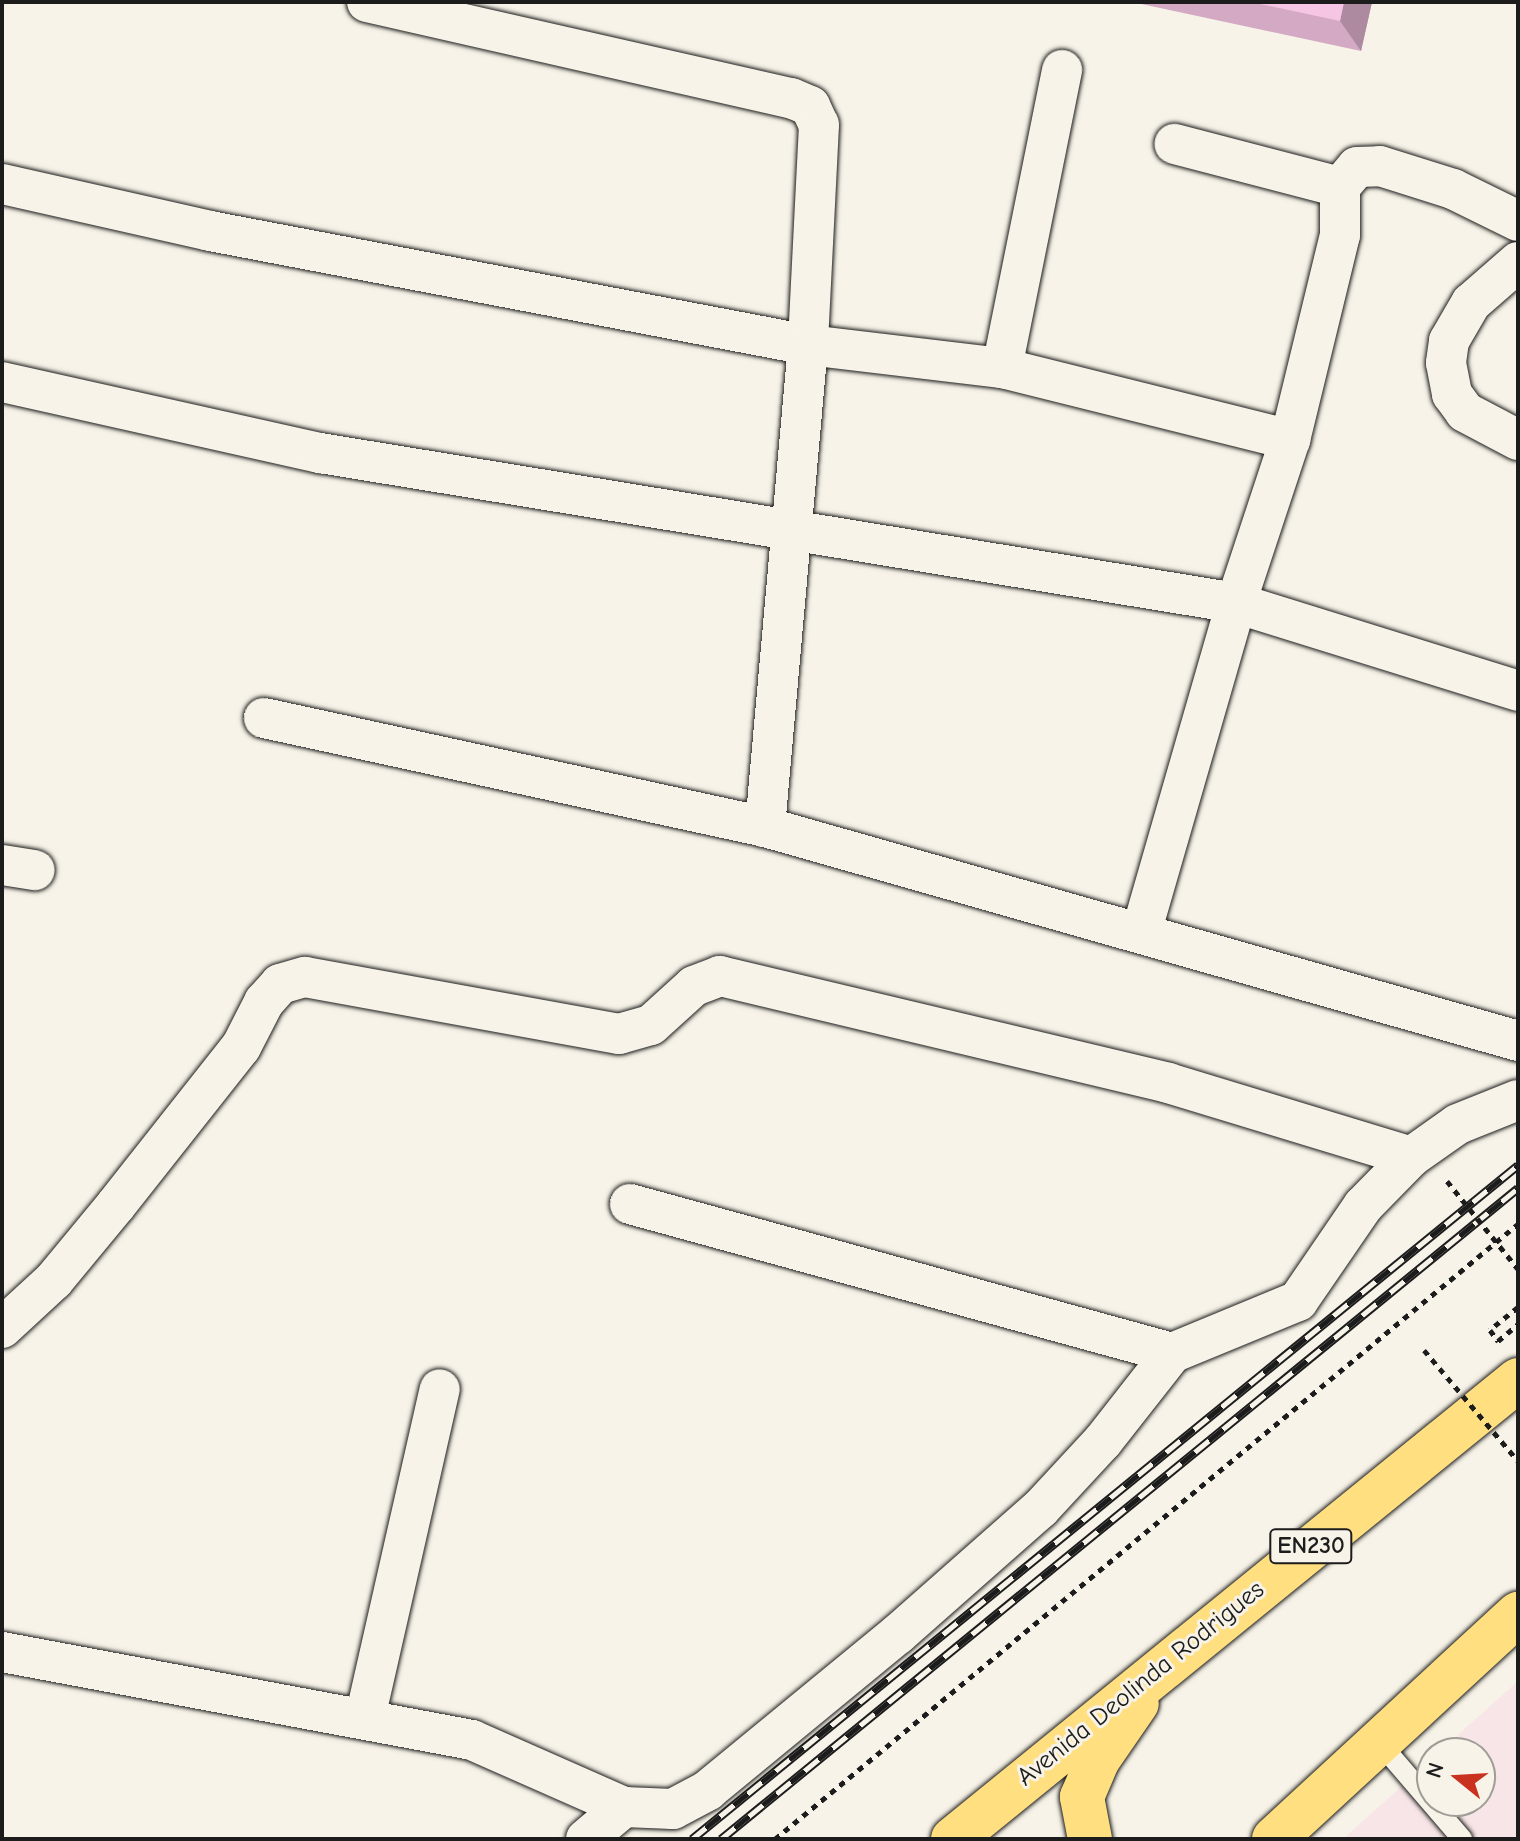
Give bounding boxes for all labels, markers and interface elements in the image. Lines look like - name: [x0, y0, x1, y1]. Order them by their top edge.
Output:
- road number: EN230: [1269, 1526, 1353, 1566]
- street label: Avenida Deolinda Rodrigues: [1011, 1574, 1271, 1794]
- north arrow: [1416, 1737, 1496, 1817]
- text: N: [1420, 1759, 1450, 1781]

